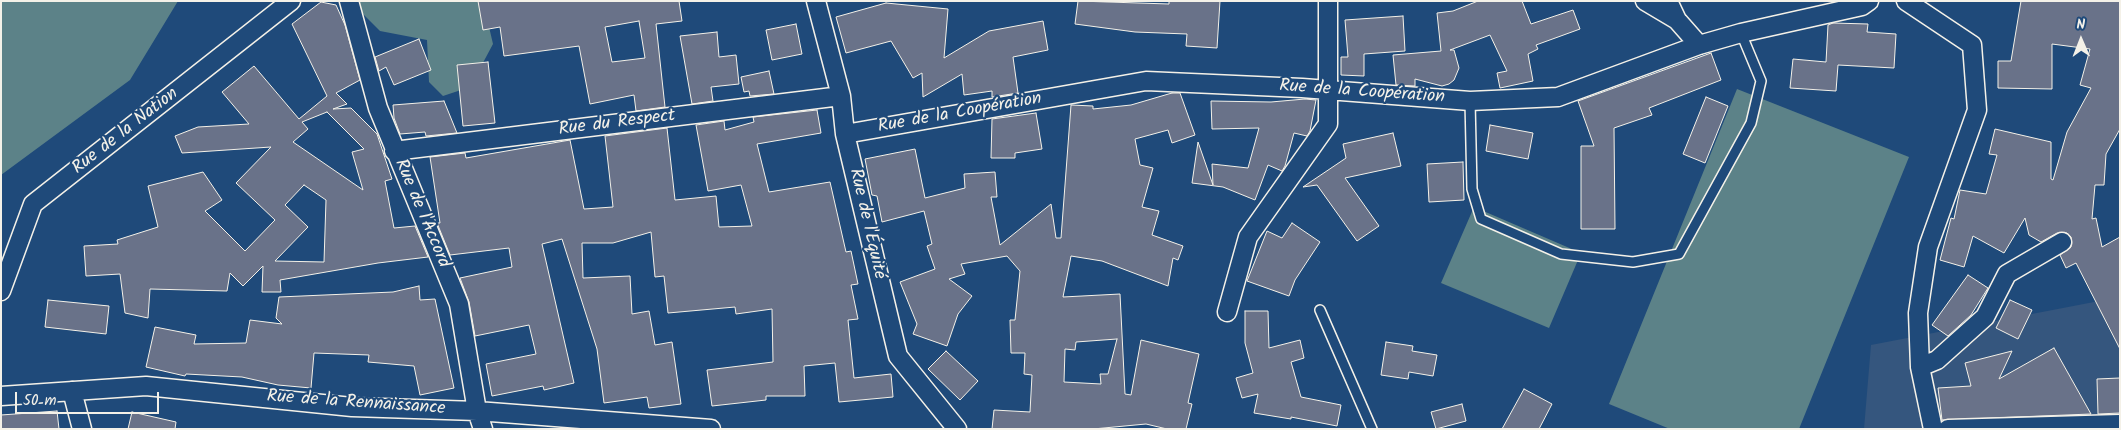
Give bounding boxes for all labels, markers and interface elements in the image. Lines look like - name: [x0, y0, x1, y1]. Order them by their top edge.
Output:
- text: N: [2076, 14, 2085, 36]
- north arrow: [2056, 15, 2106, 65]
- street label: Rue de la Coopération: [1279, 76, 1445, 110]
- street label: Rue de la Nation: [69, 84, 183, 180]
- street label: Rue de la Coopération: [876, 89, 1044, 139]
- street label: Rue du Respect: [557, 106, 677, 142]
- street label: Rue de l'Accord: [388, 156, 454, 272]
- street label: Rue de l'Équité: [843, 167, 889, 281]
- scale bar: [18, 382, 161, 414]
- street label: Rue de la Rennaissance: [266, 387, 446, 421]
- text: 50 m: [23, 389, 57, 413]

